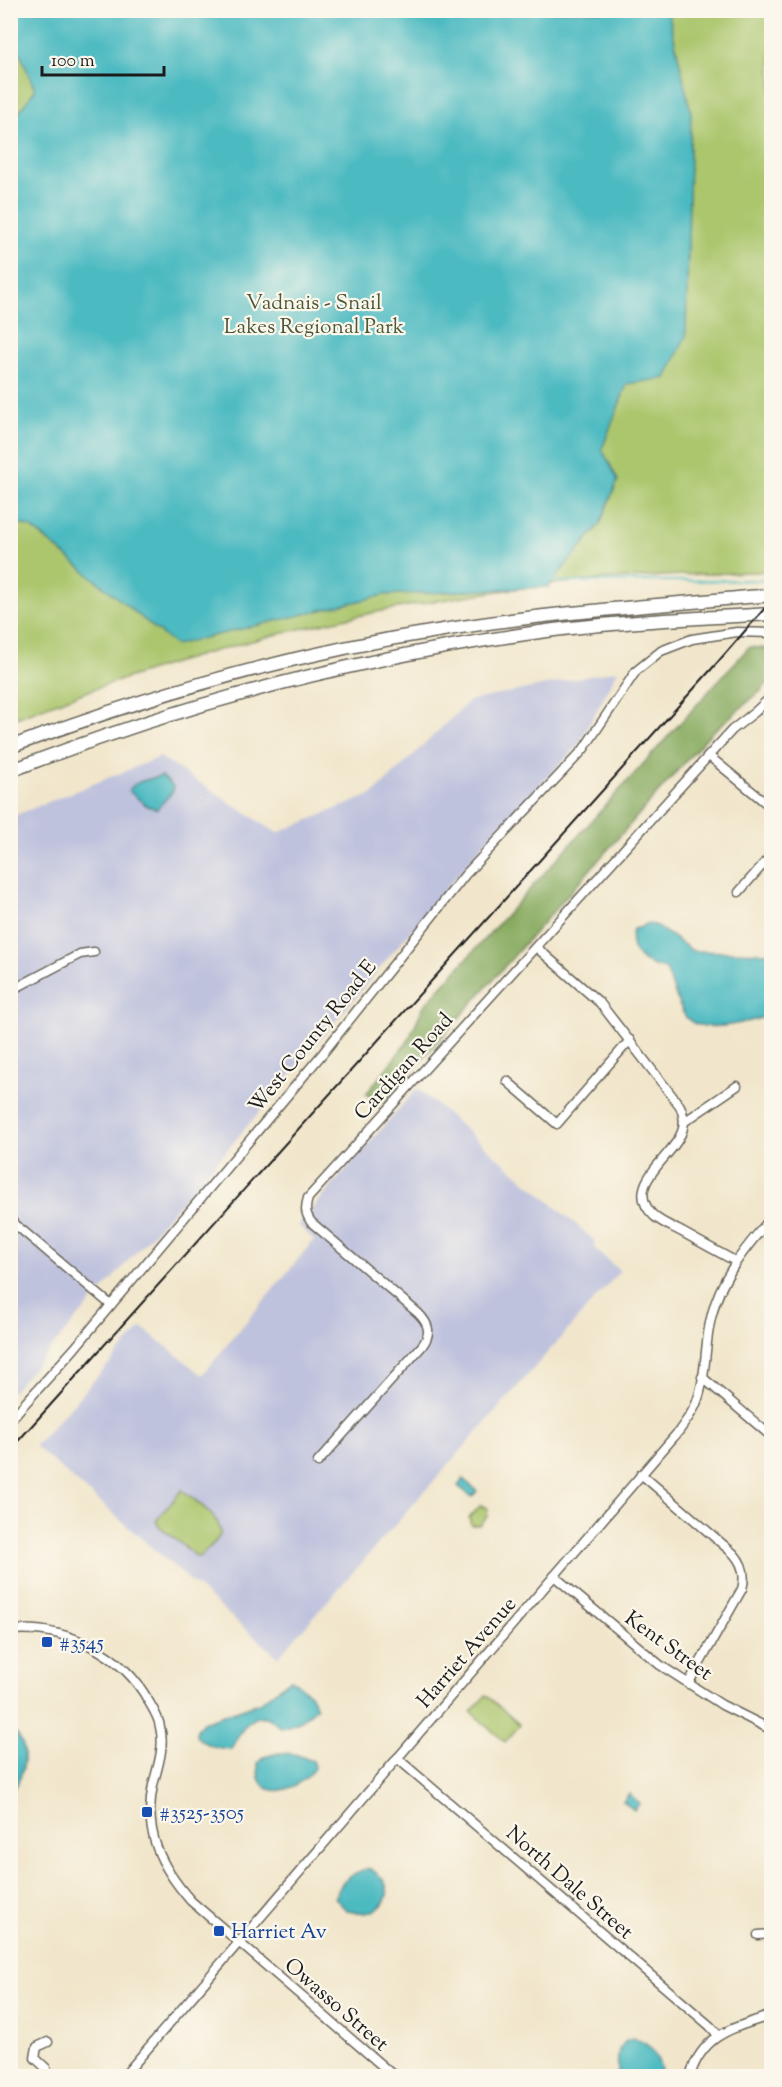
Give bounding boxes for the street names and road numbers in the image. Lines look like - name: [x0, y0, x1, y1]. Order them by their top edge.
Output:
- street label: West County Road E: [242, 954, 385, 1120]
- street label: Cardigan Road: [348, 1007, 461, 1128]
- street label: Harriet Avenue: [411, 1591, 524, 1716]
- street label: Kent Street: [618, 1604, 718, 1689]
- street label: North Dale Street: [498, 1820, 639, 1947]
- street label: Owasso Street: [277, 1952, 395, 2059]

